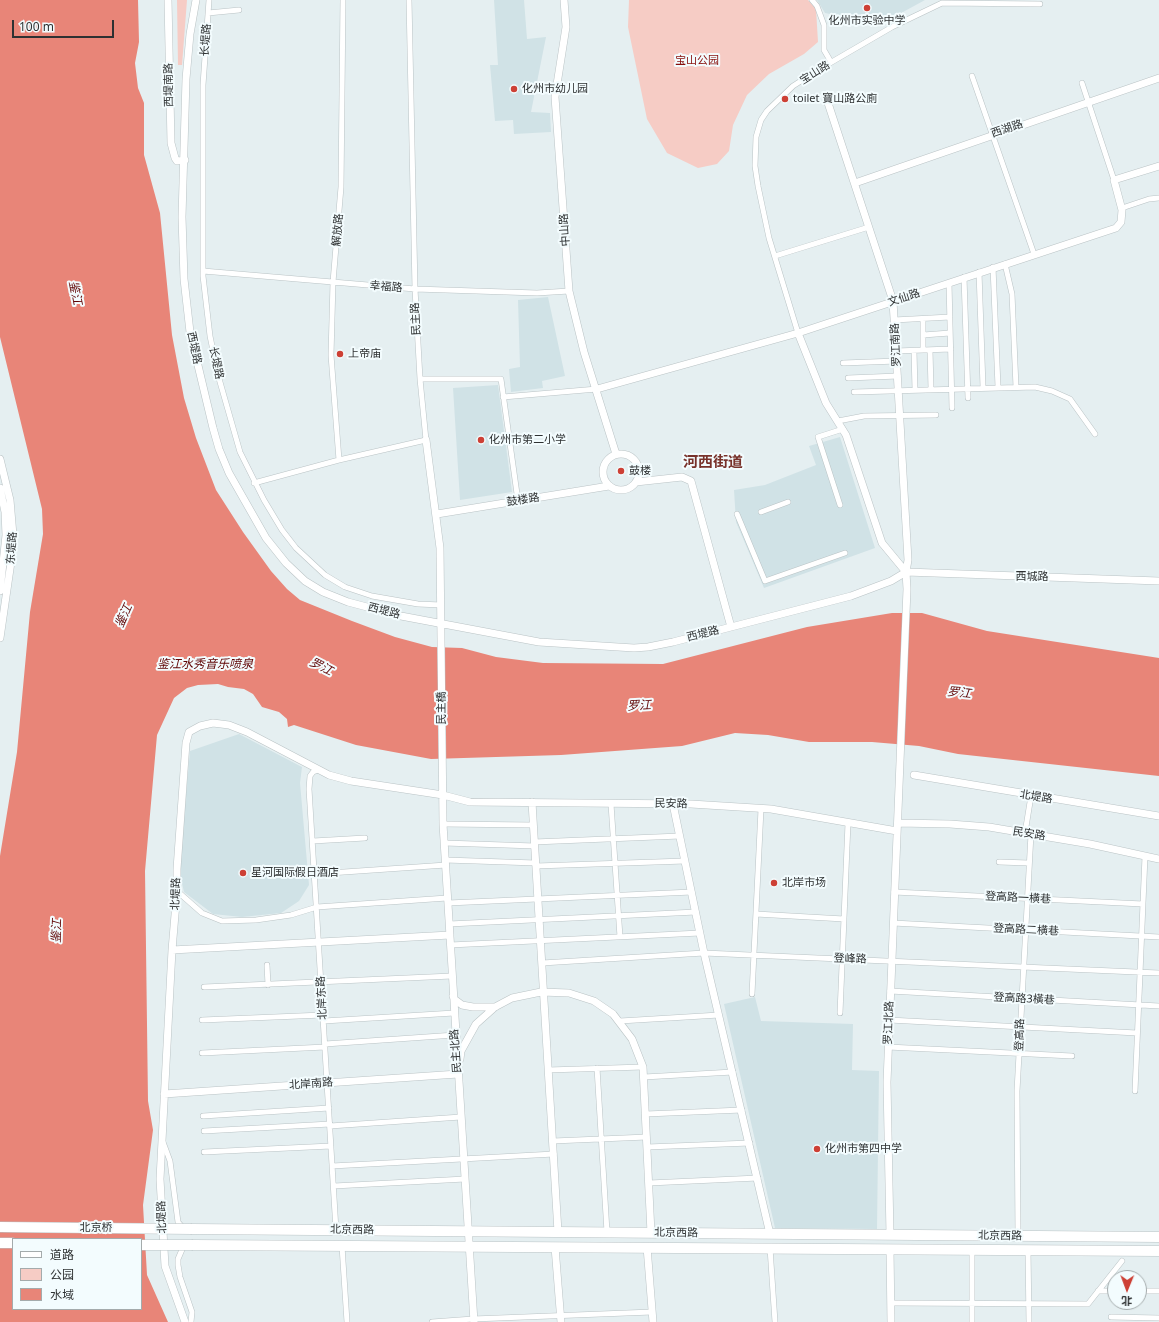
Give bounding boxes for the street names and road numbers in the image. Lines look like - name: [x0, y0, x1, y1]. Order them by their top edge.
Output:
- street label: 长堤路: [198, 23, 214, 57]
- street label: 宝山路: [798, 59, 832, 87]
- street label: 西堤南路: [162, 63, 176, 107]
- street label: 西湖路: [989, 117, 1025, 141]
- street label: 解放路: [330, 213, 346, 247]
- street label: 中山路: [557, 213, 573, 247]
- street label: 幸福路: [369, 279, 403, 295]
- street label: 文仙路: [886, 287, 922, 309]
- street label: 民主路: [409, 302, 423, 336]
- street label: 罗江南路: [888, 323, 904, 367]
- street label: 西堤路: [184, 330, 204, 366]
- street label: 长堤路: [206, 345, 226, 381]
- street label: 鼓楼路: [506, 491, 540, 509]
- street label: 东堤路: [4, 531, 20, 565]
- street label: 西城路: [1016, 570, 1048, 584]
- street label: 西堤路: [366, 601, 402, 621]
- street label: 西堤路: [685, 624, 721, 644]
- street label: 民主橋: [435, 692, 449, 724]
- street label: 北堤路: [1019, 788, 1053, 806]
- street label: 民安路: [654, 797, 688, 811]
- street label: 民安路: [1012, 825, 1046, 843]
- street label: 北堤路: [169, 877, 183, 911]
- street label: 登高路一横巷: [985, 890, 1051, 906]
- street label: 登高路二横巷: [993, 922, 1059, 938]
- street label: 登峰路: [833, 952, 867, 966]
- street label: 北岸东路: [314, 976, 330, 1020]
- street label: 登高路3橫巷: [993, 991, 1055, 1007]
- street label: 罗江北路: [882, 1001, 896, 1045]
- street label: 登高路: [1013, 1018, 1027, 1052]
- street label: 民主北路: [448, 1029, 464, 1073]
- street label: 北岸南路: [289, 1076, 333, 1092]
- street label: 北堤路: [155, 1200, 169, 1234]
- street label: 北京桥: [80, 1221, 112, 1235]
- street label: 北京西路: [330, 1223, 374, 1237]
- street label: 北京西路: [654, 1226, 698, 1240]
- street label: 北京西路: [978, 1229, 1022, 1243]

